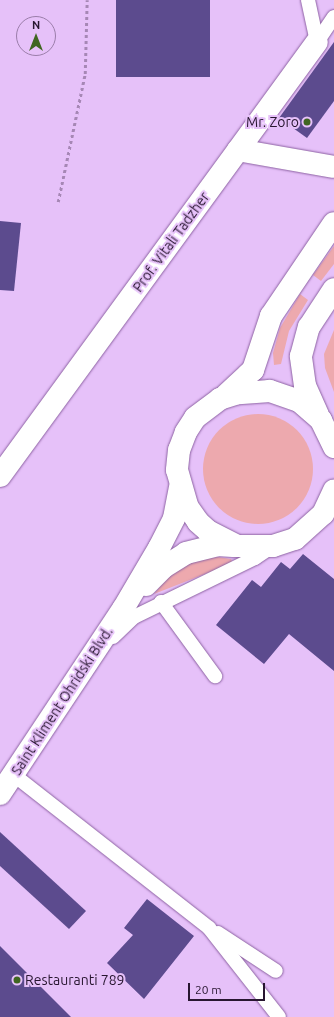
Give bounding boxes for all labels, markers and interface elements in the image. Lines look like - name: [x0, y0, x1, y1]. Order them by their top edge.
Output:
- north arrow: [16, 16, 56, 56]
- text: N: [32, 19, 40, 31]
- place label: Mr. Zoro: [246, 114, 299, 130]
- marker: Mr. Zoro: [302, 117, 312, 127]
- street label: Prof. Vitali Tadzher: [129, 189, 213, 295]
- street label: Saint Kliment Ohridski Blvd.: [8, 624, 116, 778]
- place label: Restauranti 789: [25, 972, 124, 988]
- marker: Restauranti 789: [12, 975, 22, 985]
- scale bar: [190, 975, 267, 1001]
- text: 20 m: [195, 983, 222, 996]

